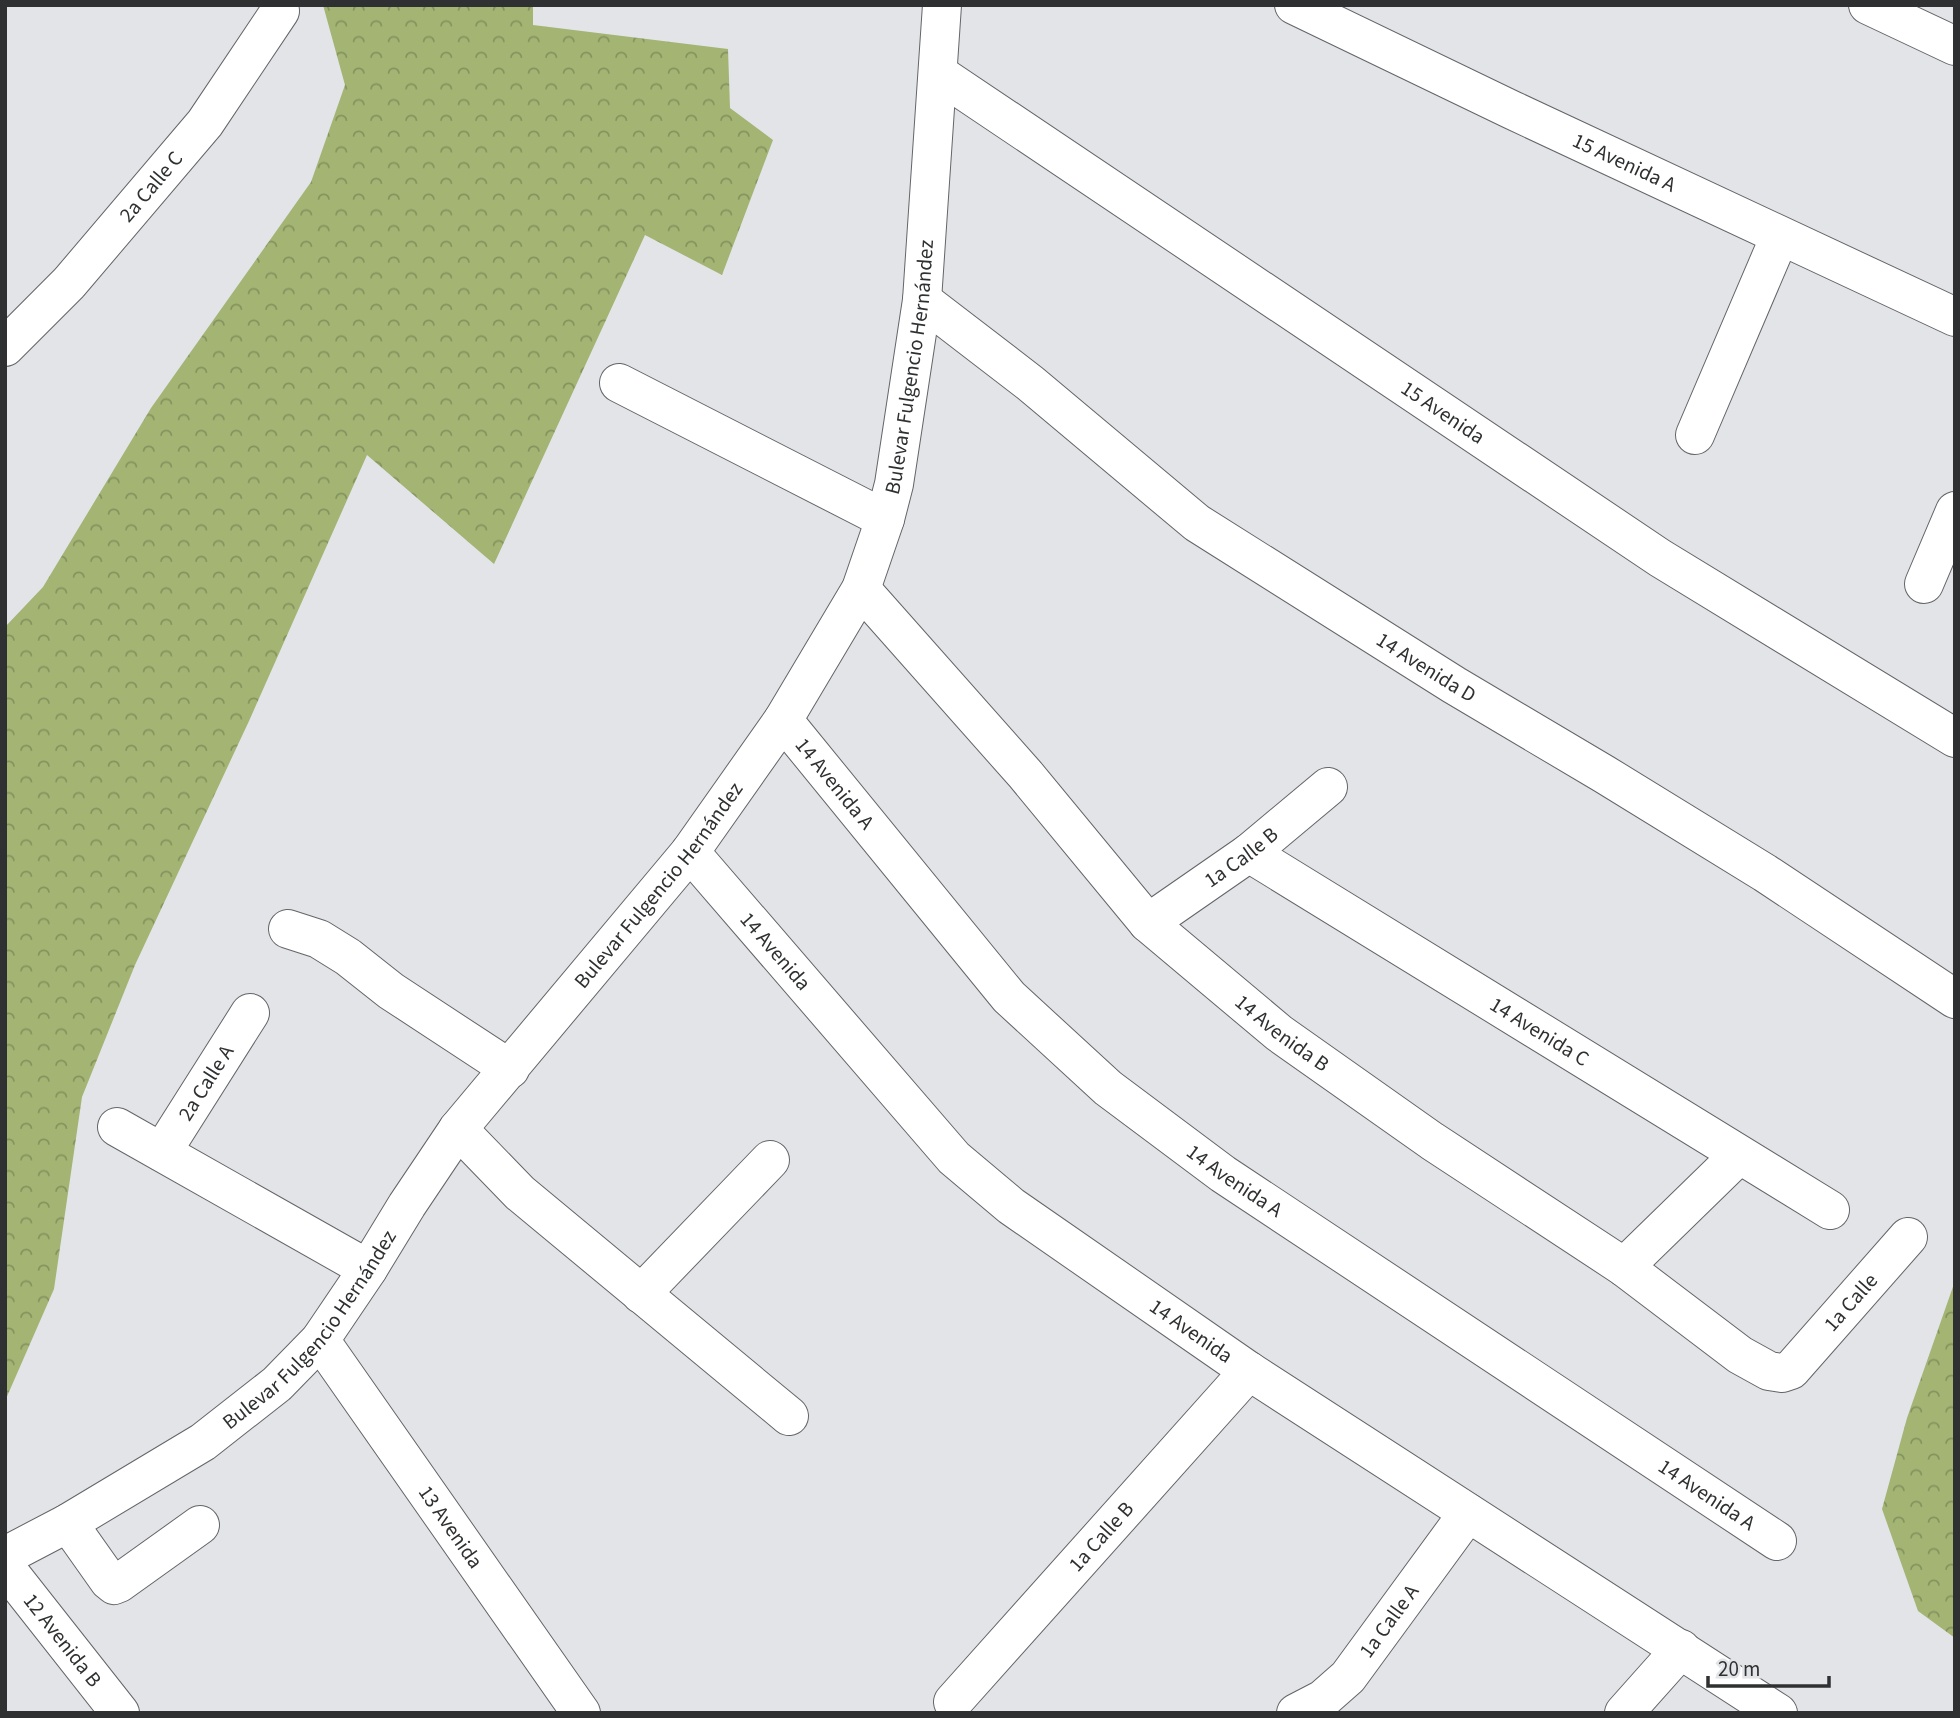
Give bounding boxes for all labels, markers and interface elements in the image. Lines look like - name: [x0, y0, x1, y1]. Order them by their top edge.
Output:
- street label: 15 Avenida A: [1568, 125, 1682, 200]
- street label: 2a Calle C: [112, 144, 190, 229]
- street label: Bulevar Fulgencio Hernández: [877, 239, 941, 497]
- street label: 15 Avenida: [1395, 373, 1491, 451]
- street label: 14 Avenida D: [1371, 625, 1482, 710]
- street label: 14 Avenida A: [788, 731, 882, 836]
- street label: Bulevar Fulgencio Hernández: [567, 776, 750, 995]
- street label: 1a Calle B: [1198, 820, 1285, 895]
- street label: 14 Avenida: [733, 905, 818, 997]
- street label: 14 Avenida B: [1228, 987, 1335, 1079]
- street label: 14 Avenida C: [1484, 990, 1595, 1074]
- street label: 2a Calle A: [171, 1038, 241, 1126]
- street label: 14 Avenida A: [1180, 1137, 1289, 1225]
- street label: Bulevar Fulgencio Hernández: [216, 1224, 403, 1436]
- street label: 1a Calle: [1817, 1266, 1885, 1338]
- street label: 14 Avenida: [1144, 1291, 1239, 1370]
- street label: 14 Avenida A: [1652, 1451, 1762, 1538]
- street label: 13 Avenida: [411, 1479, 490, 1574]
- street label: 1a Calle B: [1061, 1495, 1141, 1578]
- street label: 1a Calle A: [1352, 1578, 1426, 1664]
- street label: 12 Avenida B: [16, 1587, 109, 1693]
- scale bar: [1708, 1644, 1829, 1688]
- text: 20 m: [1718, 1654, 1760, 1684]

